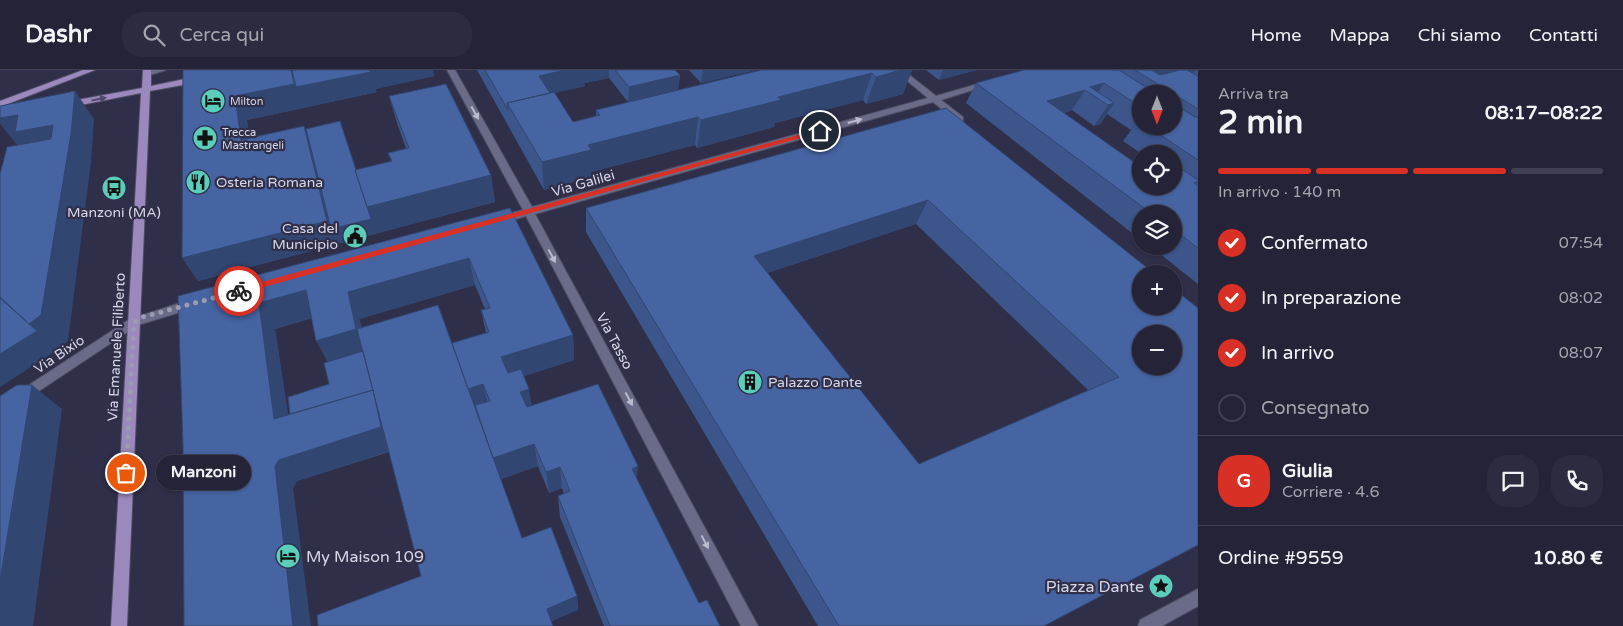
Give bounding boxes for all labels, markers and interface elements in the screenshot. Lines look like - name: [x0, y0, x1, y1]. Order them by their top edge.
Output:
- search box: [122, 12, 472, 57]
- text: Dashr: [25, 20, 92, 49]
- icon: search: [140, 21, 168, 49]
- text: Cerca qui: [180, 24, 264, 46]
- text: Home: [1250, 24, 1301, 46]
- text: Mappa: [1329, 24, 1390, 46]
- text: Chi siamo: [1418, 24, 1501, 46]
- text: Contatti: [1529, 24, 1598, 46]
- text: Arriva tra: [1218, 84, 1289, 104]
- north arrow: [1132, 85, 1182, 135]
- map controls: [1132, 85, 1182, 375]
- hotel icon: Milton: [200, 88, 226, 114]
- one-way arrow: [92, 94, 108, 102]
- place label: Milton: [230, 95, 264, 108]
- text: 08:17–08:22: [1485, 102, 1603, 124]
- text: 2 min: [1218, 104, 1303, 142]
- one-way arrow: [470, 106, 479, 119]
- pin: [799, 110, 841, 152]
- icon: home: [806, 117, 834, 145]
- one-way arrow: [848, 117, 863, 125]
- pharmacy icon: Trecca Mastrangeli: [192, 125, 218, 151]
- place label: Trecca Mastrangeli: [222, 126, 284, 152]
- button: locate: [1132, 145, 1182, 195]
- street label: Via Galilei: [550, 166, 617, 201]
- restaurant icon: Osteria Romana: [185, 169, 211, 195]
- place label: Osteria Romana: [216, 174, 323, 191]
- bus stop icon: Manzoni (MA): [101, 175, 127, 201]
- text: In arrivo · 140 m: [1218, 182, 1341, 202]
- place label: Manzoni (MA): [67, 204, 161, 221]
- button: layers: [1132, 205, 1182, 255]
- place label: Casa del Municipio: [272, 220, 338, 253]
- public building icon: Casa del Municipio: [342, 223, 368, 249]
- icon: check: [1218, 229, 1246, 257]
- text: Confermato: [1261, 232, 1368, 254]
- text: 07:54: [1559, 233, 1603, 253]
- one-way arrow: [548, 248, 556, 263]
- button: +: [1132, 265, 1182, 315]
- courier: [214, 266, 264, 316]
- street label: Via Emanuele Filiberto: [104, 272, 129, 422]
- icon: bike: [225, 277, 253, 305]
- icon: check: [1218, 284, 1246, 312]
- text: In preparazione: [1261, 287, 1401, 309]
- text: 08:02: [1559, 288, 1603, 308]
- street label: Via Tasso: [593, 310, 637, 373]
- button: −: [1132, 325, 1182, 375]
- street label: Via Bixio: [31, 331, 88, 377]
- icon: check: [1218, 339, 1246, 367]
- text: In arrivo: [1261, 342, 1334, 364]
- text: 08:07: [1559, 343, 1603, 363]
- building icon: Palazzo Dante: [737, 369, 763, 395]
- place label: Palazzo Dante: [768, 374, 862, 391]
- one-way arrow: [625, 392, 633, 406]
- text: Consegnato: [1261, 397, 1370, 419]
- pin: [105, 452, 147, 494]
- button: chat: [1487, 455, 1539, 507]
- button: phone: [1551, 455, 1603, 507]
- callout: Manzoni: [156, 456, 251, 490]
- icon: bag: [112, 459, 140, 487]
- text: Giulia: [1282, 460, 1333, 482]
- text: Manzoni: [171, 462, 236, 482]
- text: G: [1237, 470, 1251, 492]
- text: Corriere · 4.6: [1282, 482, 1380, 502]
- one-way arrow: [701, 535, 709, 550]
- hotel icon: My Maison 109: [275, 543, 301, 569]
- place label: My Maison 109: [306, 547, 424, 567]
- text: Ordine #9559: [1218, 547, 1344, 569]
- text: 10.80 €: [1533, 547, 1603, 569]
- place icon: Piazza Dante: [1148, 573, 1174, 599]
- place label: Piazza Dante: [1046, 577, 1144, 597]

